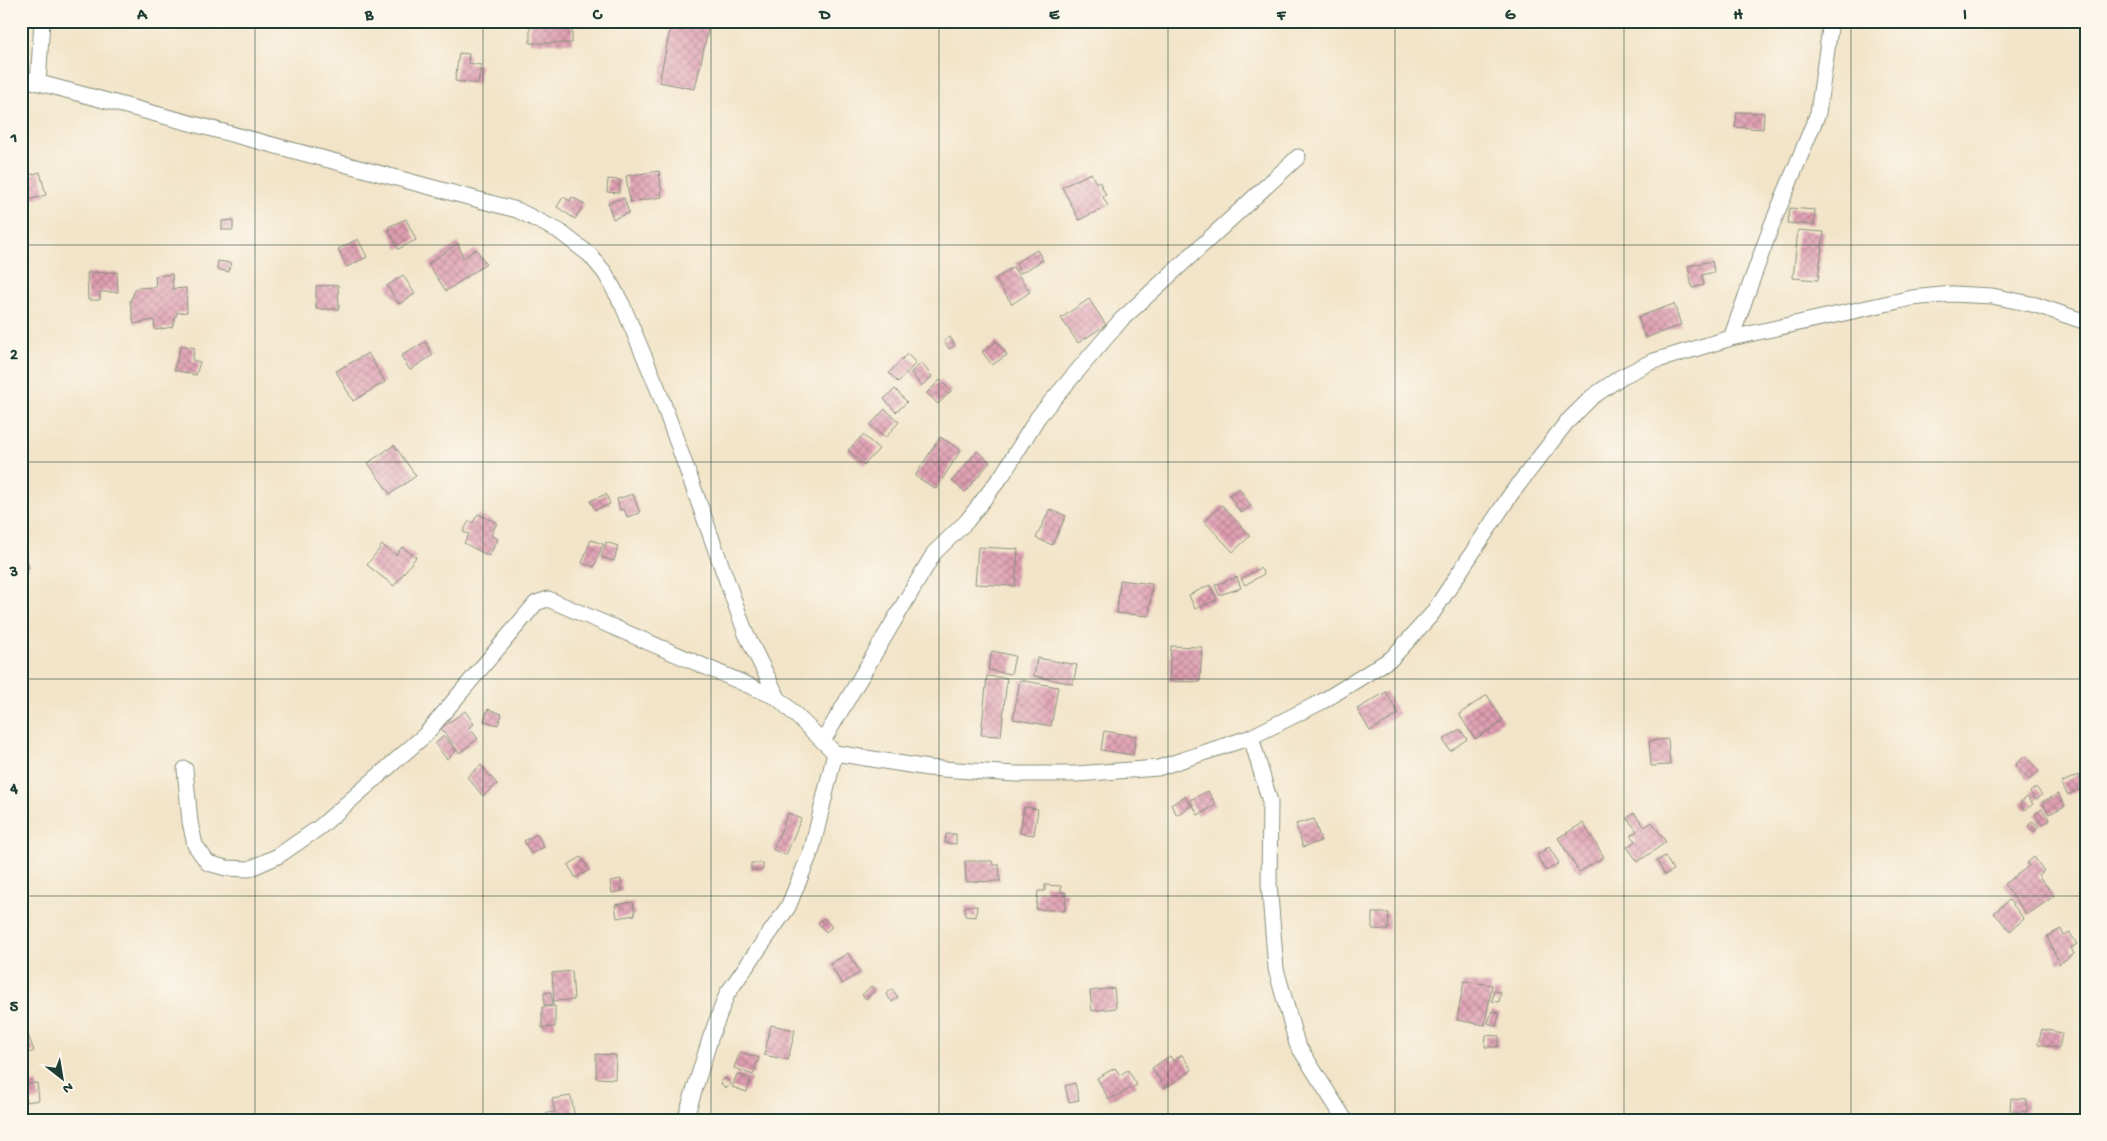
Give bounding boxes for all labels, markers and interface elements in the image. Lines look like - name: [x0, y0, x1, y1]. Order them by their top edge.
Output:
- text: A: [136, 7, 148, 26]
- text: B: [364, 7, 374, 26]
- text: C: [592, 7, 603, 26]
- text: D: [818, 7, 831, 26]
- text: E: [1049, 7, 1060, 26]
- text: F: [1276, 7, 1287, 26]
- text: G: [1505, 7, 1516, 26]
- text: H: [1733, 7, 1743, 26]
- text: I: [1963, 7, 1967, 26]
- text: 1: [10, 130, 17, 149]
- text: 2: [10, 347, 18, 366]
- text: 3: [9, 564, 18, 583]
- text: 4: [9, 781, 18, 800]
- text: 5: [10, 999, 19, 1018]
- north arrow: [38, 1054, 88, 1104]
- text: N: [59, 1077, 76, 1097]

